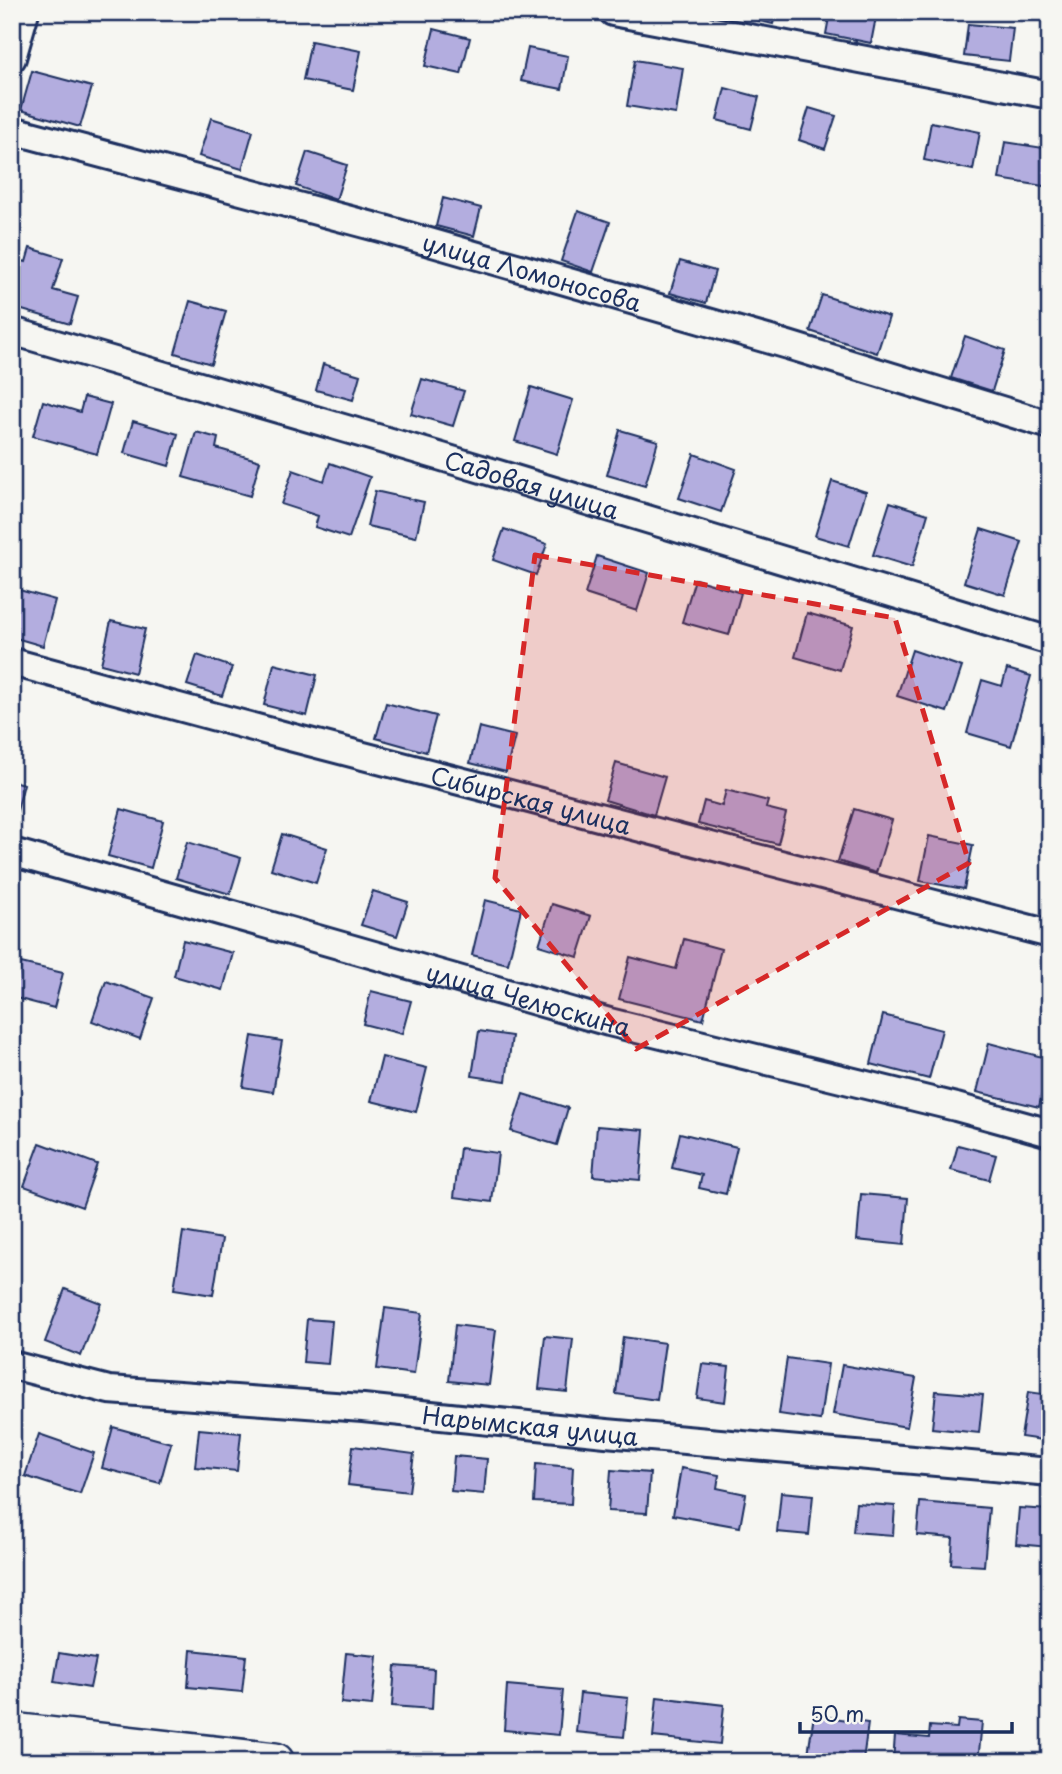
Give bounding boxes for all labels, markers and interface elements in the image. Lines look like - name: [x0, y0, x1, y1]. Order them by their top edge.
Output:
- street label: улица Ломоносова: [418, 223, 646, 320]
- street label: Садовая улица: [440, 441, 624, 528]
- street label: Сибирская улица: [427, 756, 635, 843]
- street label: улица Челюскина: [422, 953, 634, 1045]
- street label: Нарымская улица: [421, 1396, 640, 1454]
- scale bar: [800, 1690, 1011, 1734]
- text: 50 m: [810, 1697, 864, 1729]

